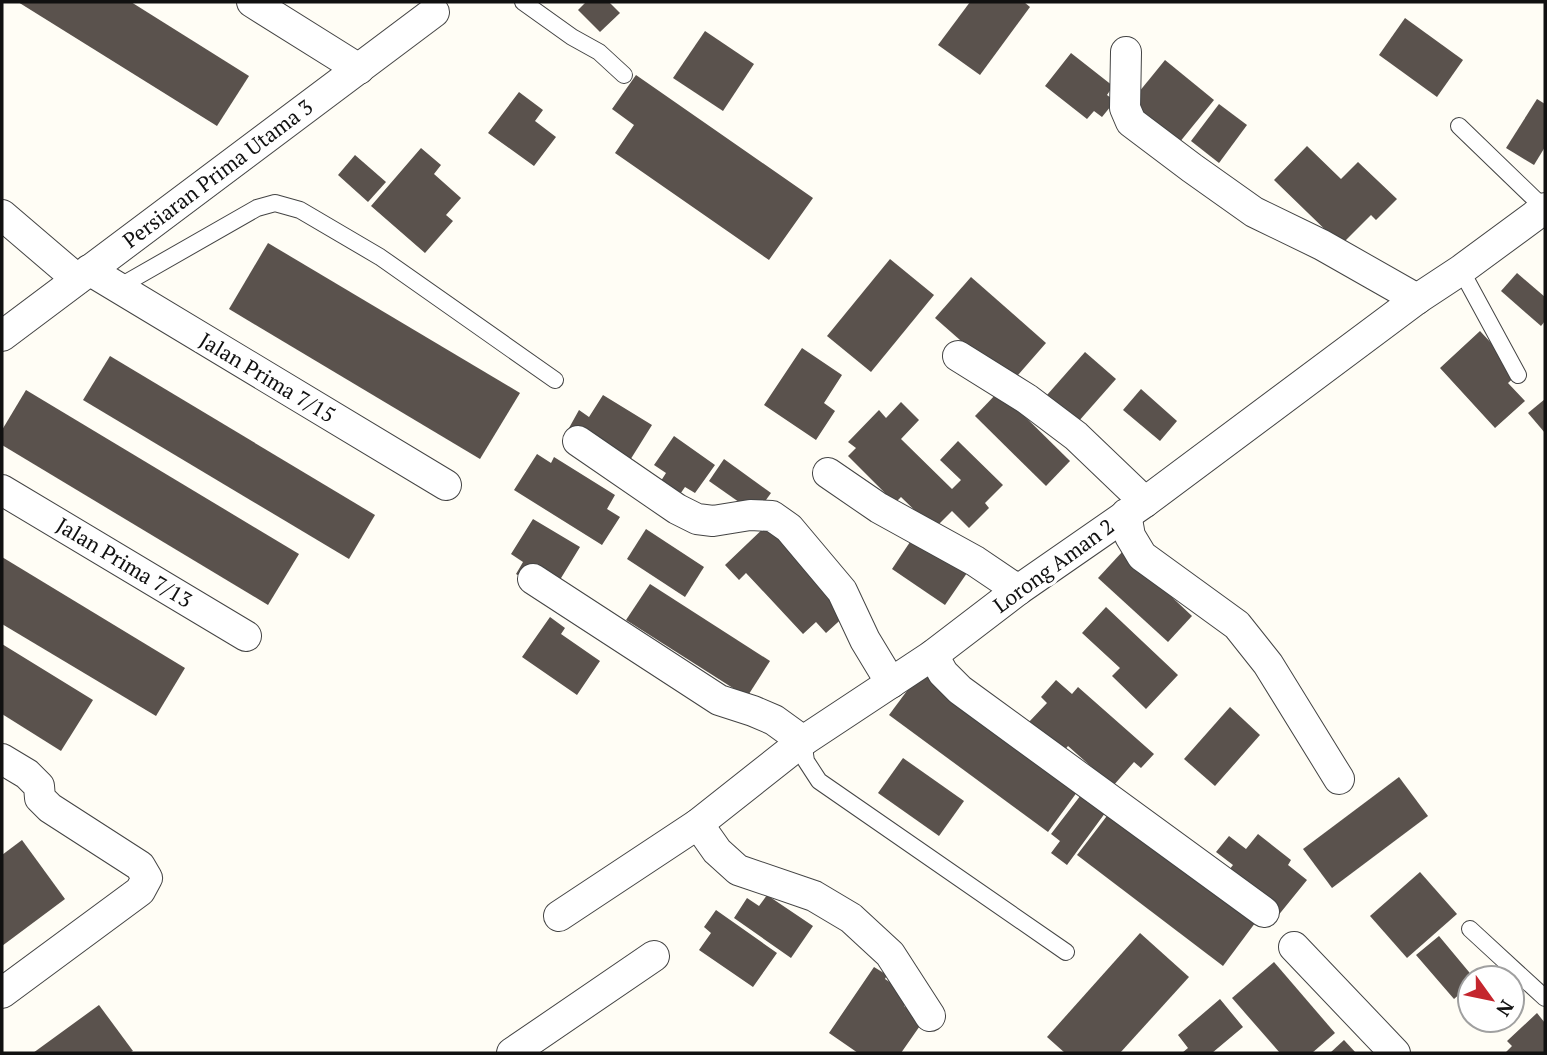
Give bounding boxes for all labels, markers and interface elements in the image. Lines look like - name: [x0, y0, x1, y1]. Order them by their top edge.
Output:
- street label: Persiaran Prima Utama 3: [117, 93, 318, 254]
- street label: Jalan Prima 7/15: [194, 326, 341, 429]
- street label: Jalan Prima 7/13: [51, 511, 198, 614]
- street label: Lorong Aman 2: [987, 512, 1119, 619]
- north arrow: [1456, 964, 1526, 1034]
- text: N: [1491, 996, 1520, 1022]

